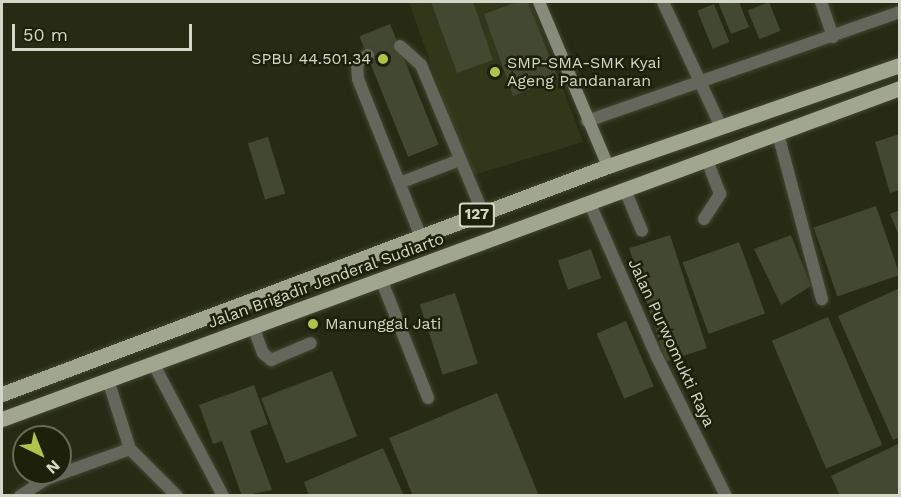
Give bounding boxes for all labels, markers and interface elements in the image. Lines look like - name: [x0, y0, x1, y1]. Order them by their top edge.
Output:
- scale bar: [15, 12, 195, 50]
- text: 50 m: [23, 24, 68, 45]
- place label: SPBU 44.501.34: [251, 49, 371, 69]
- marker: SPBU 44.501.34: [376, 52, 390, 66]
- place label: SMP-SMA-SMK Kyai Ageng Pandanaran: [507, 53, 661, 91]
- marker: SMP-SMA-SMK Kyai Ageng Pandanaran: [488, 65, 502, 79]
- road number: 127: [458, 203, 496, 227]
- street label: Jalan Brigadir Jenderal Sudiarto: [205, 229, 447, 333]
- street label: Jalan Purwomukti Raya: [624, 256, 718, 430]
- place label: Manunggal Jati: [325, 314, 442, 334]
- marker: Manunggal Jati: [306, 317, 320, 331]
- north arrow: [12, 425, 72, 485]
- text: N: [42, 456, 64, 478]

